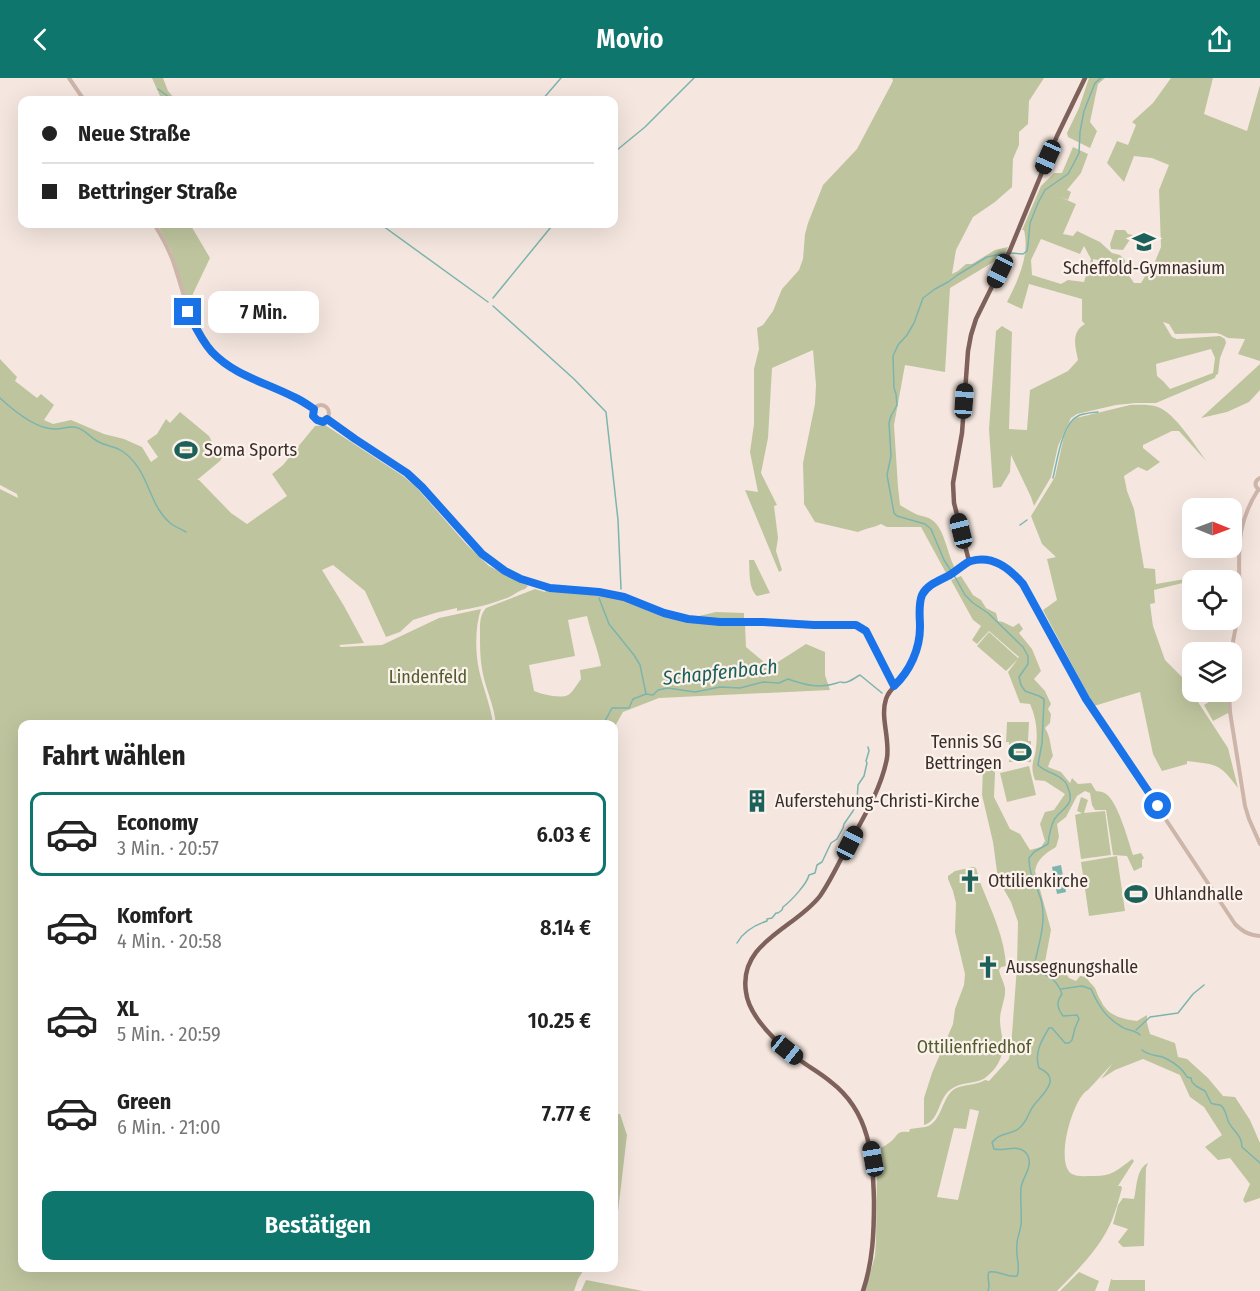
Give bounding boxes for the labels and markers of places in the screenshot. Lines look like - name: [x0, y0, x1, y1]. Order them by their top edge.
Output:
- school or university icon: Scheffold-Gymnasium: [1131, 229, 1157, 255]
- place label: Scheffold-Gymnasium: [1063, 257, 1225, 279]
- sports icon: Soma Sports: [173, 437, 199, 463]
- place label: Soma Sports: [204, 439, 297, 461]
- place label: Tennis SG Bettringen: [925, 731, 1002, 774]
- sports icon: Tennis SG Bettringen: [1007, 739, 1033, 765]
- building icon: Auferstehung-Christi-Kirche: [744, 788, 770, 814]
- place label: Auferstehung-Christi-Kirche: [775, 790, 980, 812]
- church icon: Ottilienkirche: [957, 868, 983, 894]
- place label: Ottilienkirche: [988, 870, 1088, 892]
- sports icon: Uhlandhalle: [1123, 881, 1149, 907]
- place label: Uhlandhalle: [1154, 883, 1243, 905]
- church icon: Aussegnungshalle: [975, 954, 1001, 980]
- place label: Aussegnungshalle: [1006, 956, 1138, 978]

